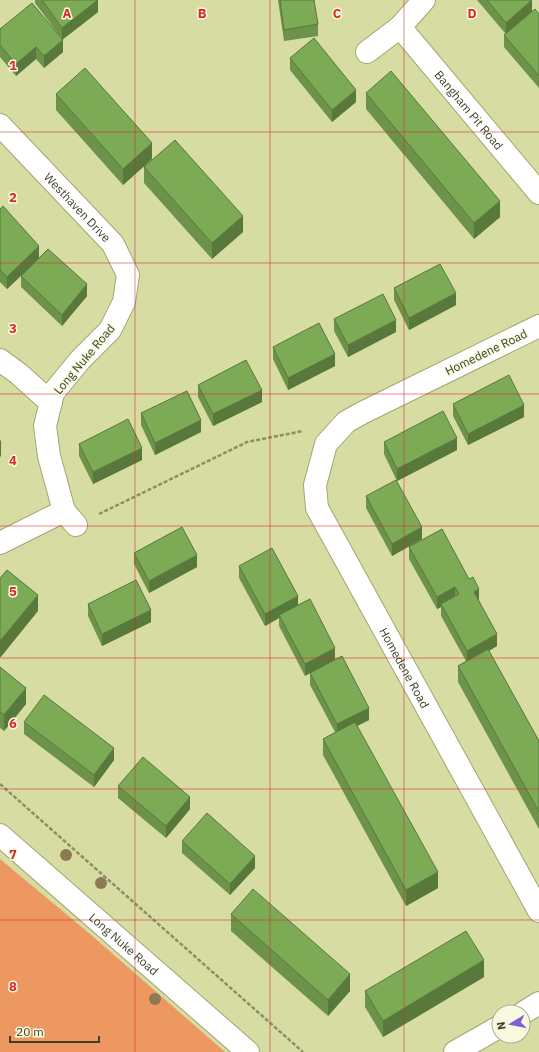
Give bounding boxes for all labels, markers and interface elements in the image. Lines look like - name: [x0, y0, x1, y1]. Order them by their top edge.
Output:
- text: A: [63, 5, 72, 22]
- text: B: [198, 5, 207, 22]
- text: C: [333, 5, 342, 22]
- text: D: [467, 5, 477, 22]
- text: 1: [9, 57, 17, 74]
- street label: Bangham Pit Road: [432, 67, 507, 153]
- street label: Westhaven Drive: [41, 169, 115, 245]
- text: 2: [9, 189, 17, 206]
- text: 3: [9, 320, 17, 337]
- street label: Long Nuke Road: [50, 321, 118, 397]
- street label: Homedene Road: [442, 326, 530, 378]
- text: 4: [9, 452, 17, 469]
- text: 5: [9, 583, 17, 600]
- street label: Homedene Road: [377, 625, 433, 710]
- text: 6: [9, 715, 17, 732]
- text: 7: [9, 846, 17, 863]
- street label: Long Nuke Road: [86, 909, 162, 978]
- text: 8: [9, 978, 17, 995]
- north arrow: [491, 1004, 531, 1044]
- scale bar: [10, 1018, 99, 1044]
- text: N: [494, 1021, 509, 1031]
- text: 20 m: [16, 1024, 44, 1039]

